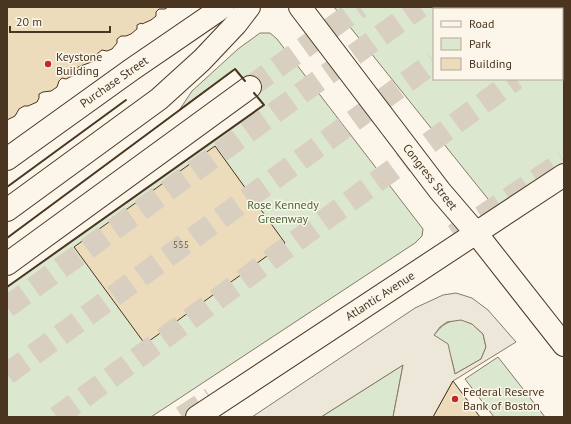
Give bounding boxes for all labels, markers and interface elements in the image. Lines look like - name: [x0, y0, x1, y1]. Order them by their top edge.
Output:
- scale bar: [10, 8, 110, 34]
- legend: [433, 8, 563, 80]
- text: 20 m: [16, 14, 42, 29]
- text: Road: [469, 16, 494, 31]
- text: Park: [469, 36, 491, 51]
- place label: Keystone Building: [56, 49, 102, 78]
- street label: Purchase Street: [77, 53, 151, 111]
- text: Building: [469, 56, 512, 71]
- marker: Keystone Building: [43, 59, 53, 69]
- street label: Congress Street: [400, 141, 461, 213]
- park label: Rose Kennedy Greenway: [247, 197, 319, 226]
- house number: 555: [173, 238, 189, 251]
- street label: Atlantic Avenue: [342, 268, 417, 324]
- place label: Federal Reserve Bank of Boston: [463, 384, 544, 413]
- marker: Federal Reserve Bank of Boston: [450, 394, 460, 404]

